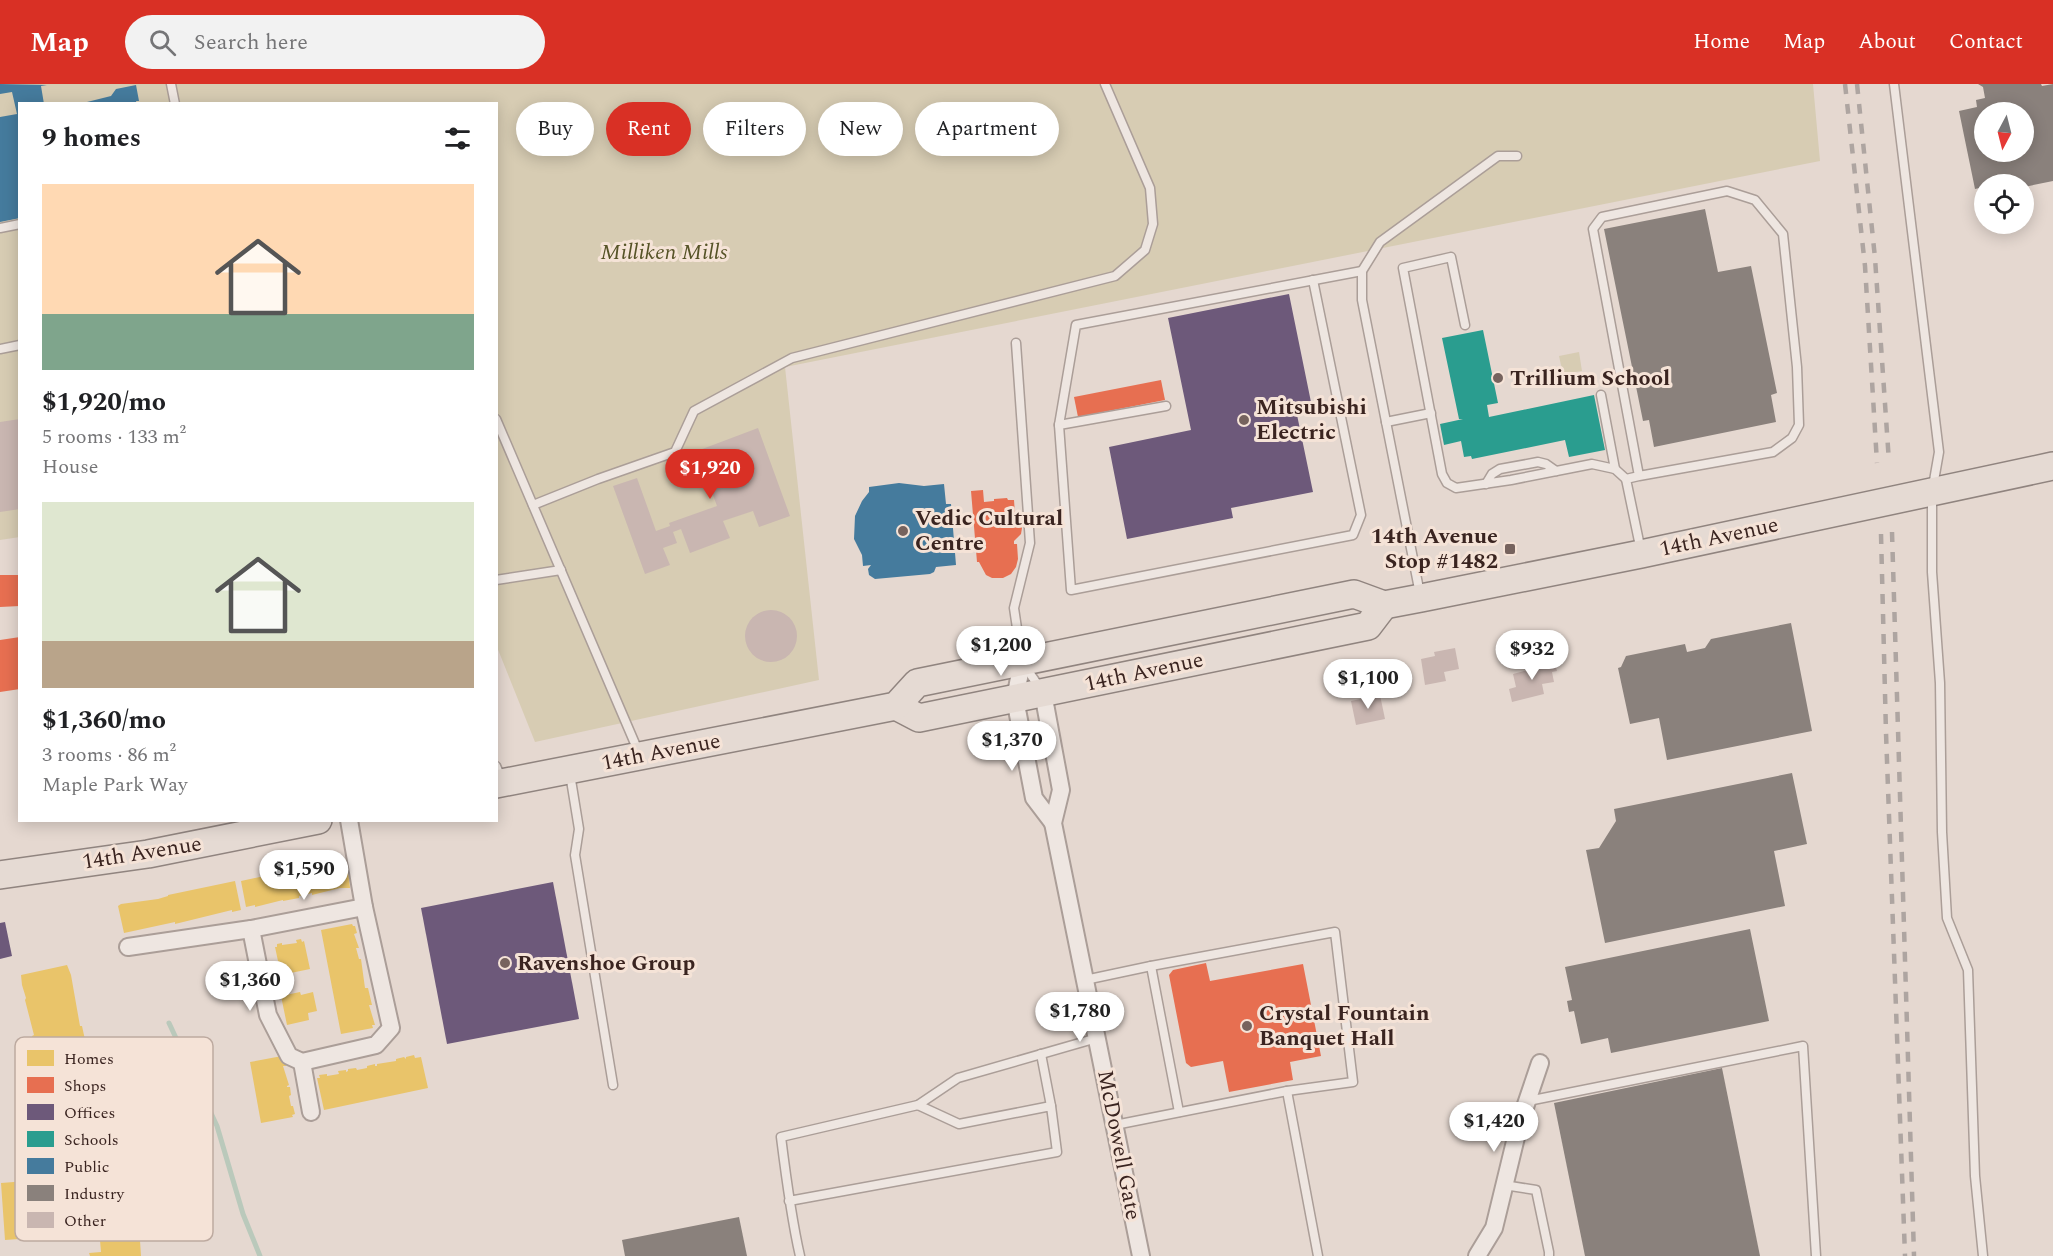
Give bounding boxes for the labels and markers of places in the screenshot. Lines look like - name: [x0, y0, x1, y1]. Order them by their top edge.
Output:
- place label: Trillium School: [1510, 362, 1670, 395]
- marker: Trillium School: [1491, 371, 1505, 385]
- place label: Mitsubishi Electric: [1256, 391, 1367, 449]
- marker: Mitsubishi Electric: [1237, 413, 1251, 427]
- pin: $1,920: [661, 449, 759, 500]
- place label: Vedic Cultural Centre: [915, 502, 1063, 560]
- place label: 14th Avenue Stop #1482: [1371, 520, 1498, 578]
- marker: Vedic Cultural Centre: [896, 524, 910, 538]
- marker: 14th Avenue Stop #1482: [1503, 542, 1517, 556]
- pin: $1,200: [952, 626, 1050, 677]
- pin: $932: [1496, 630, 1568, 681]
- pin: $1,100: [1319, 659, 1417, 710]
- pin: $1,370: [963, 721, 1061, 772]
- pin: $1,590: [255, 850, 353, 901]
- place label: Ravenshoe Group: [517, 947, 695, 980]
- marker: Ravenshoe Group: [498, 956, 512, 970]
- pin: $1,360: [201, 961, 299, 1012]
- pin: $1,780: [1031, 992, 1129, 1043]
- place label: Crystal Fountain Banquet Hall: [1259, 997, 1430, 1055]
- marker: Crystal Fountain Banquet Hall: [1240, 1019, 1254, 1033]
- pin: $1,420: [1445, 1102, 1543, 1153]

